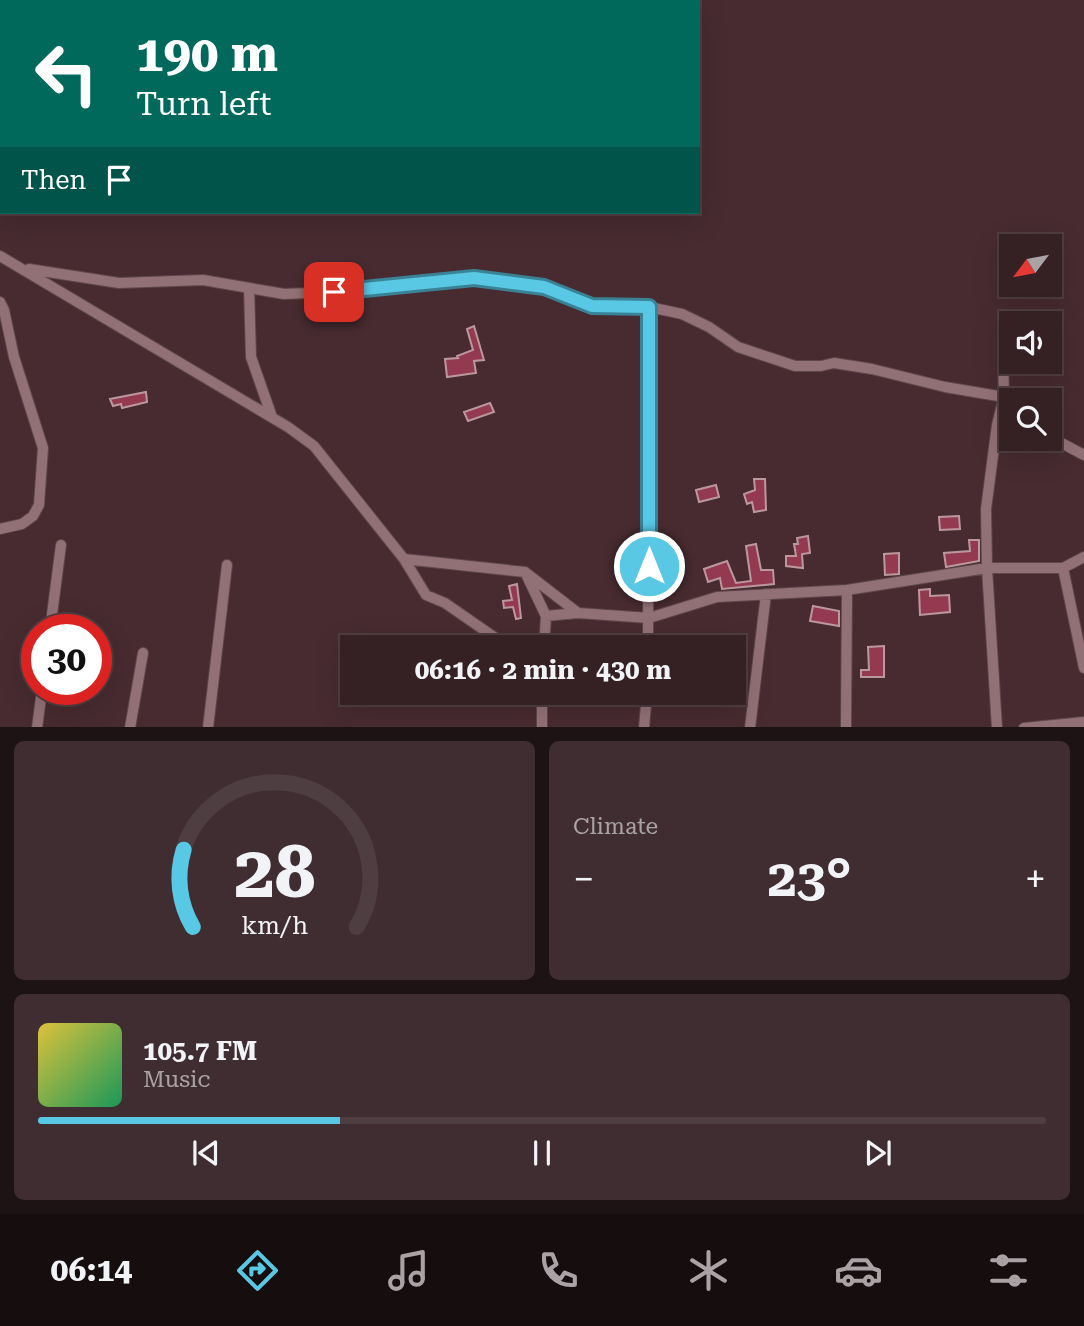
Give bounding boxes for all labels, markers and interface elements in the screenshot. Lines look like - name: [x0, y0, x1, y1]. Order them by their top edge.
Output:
- text: 190 m: [136, 26, 278, 83]
- icon: left: [21, 28, 112, 119]
- text: Turn left: [136, 85, 271, 123]
- icon: arrive: [100, 161, 138, 199]
- text: Then: [21, 165, 86, 195]
- north arrow: [999, 234, 1062, 298]
- map controls: [999, 234, 1062, 451]
- pin: [304, 262, 364, 322]
- icon: arrive: [315, 273, 353, 311]
- button: sound: [999, 311, 1062, 374]
- button: search: [999, 388, 1062, 451]
- position arrow: [612, 529, 686, 603]
- speed limit sign: 30: [21, 614, 112, 705]
- text: 06:16 · 2 min · 430 m: [415, 655, 671, 685]
- text: Climate: [573, 813, 658, 840]
- text: 28: [234, 830, 315, 915]
- text: 23°: [767, 848, 852, 909]
- text: −: [573, 857, 594, 901]
- text: +: [1025, 857, 1046, 901]
- text: km/h: [241, 910, 308, 939]
- text: 105.7 FM: [143, 1036, 257, 1066]
- text: Music: [143, 1066, 210, 1093]
- icon: previous: [187, 1134, 225, 1172]
- icon: pause: [523, 1134, 561, 1172]
- icon: next: [859, 1134, 897, 1172]
- icon: directions: [233, 1246, 282, 1295]
- icon: music: [384, 1246, 433, 1295]
- icon: phone: [534, 1246, 583, 1295]
- icon: climate: [684, 1246, 733, 1295]
- icon: car: [834, 1246, 883, 1295]
- icon: filters: [984, 1246, 1033, 1295]
- text: 06:14: [51, 1251, 132, 1289]

